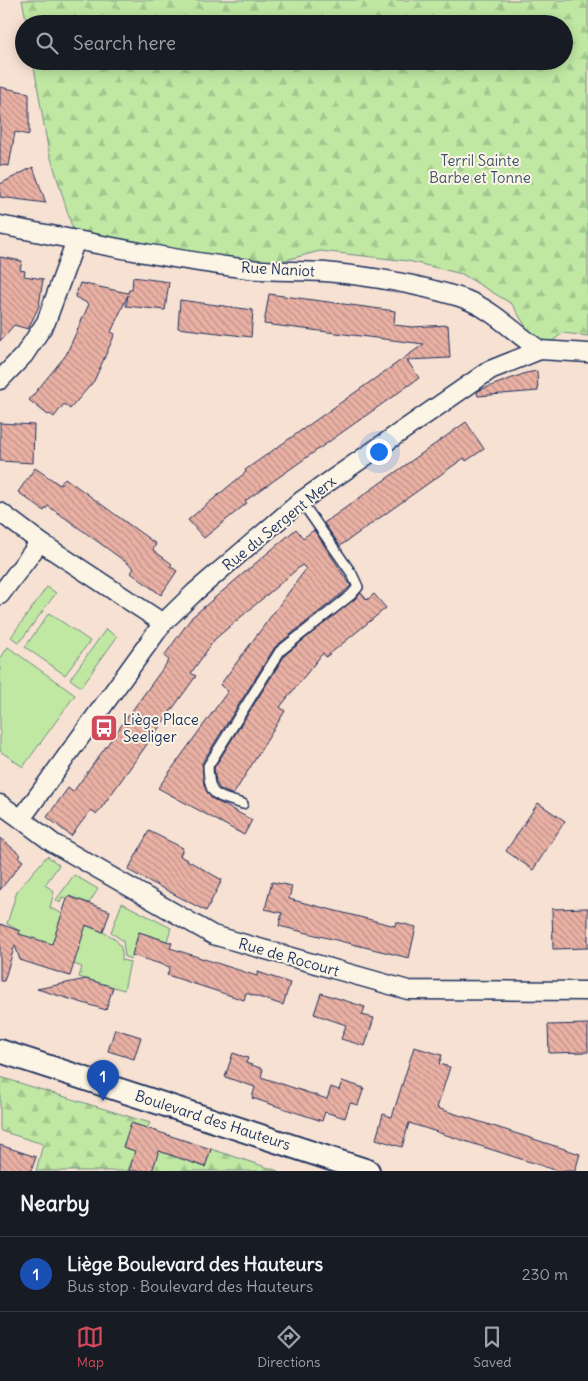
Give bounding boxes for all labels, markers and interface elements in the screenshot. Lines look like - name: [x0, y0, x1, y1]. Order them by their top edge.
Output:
- search box: [15, 15, 573, 70]
- icon: search: [33, 29, 61, 57]
- text: Search here: [73, 31, 176, 55]
- park label: Terril Sainte Barbe et Tonne: [429, 151, 531, 187]
- street label: Rue Naniot: [241, 258, 315, 280]
- your location: [366, 439, 392, 465]
- street label: Rue du Sergent Merx: [218, 471, 340, 575]
- place label: Liège Place Seeliger: [123, 710, 199, 746]
- bus stop icon: Liège Place Seeliger: [89, 713, 119, 743]
- street label: Rue de Rocourt: [236, 934, 342, 980]
- pin: 1: [87, 1060, 119, 1101]
- street label: Boulevard des Hauteurs: [133, 1086, 293, 1154]
- text: Nearby: [20, 1190, 90, 1217]
- text: Liège Boulevard des Hauteurs: [67, 1252, 323, 1276]
- text: 1: [33, 1264, 39, 1284]
- text: 230 m: [522, 1264, 568, 1284]
- text: Bus stop · Boulevard des Hauteurs: [67, 1276, 313, 1296]
- tab: Map: [76, 1323, 104, 1371]
- tab: Directions: [257, 1323, 320, 1371]
- tab: Saved: [473, 1323, 512, 1371]

